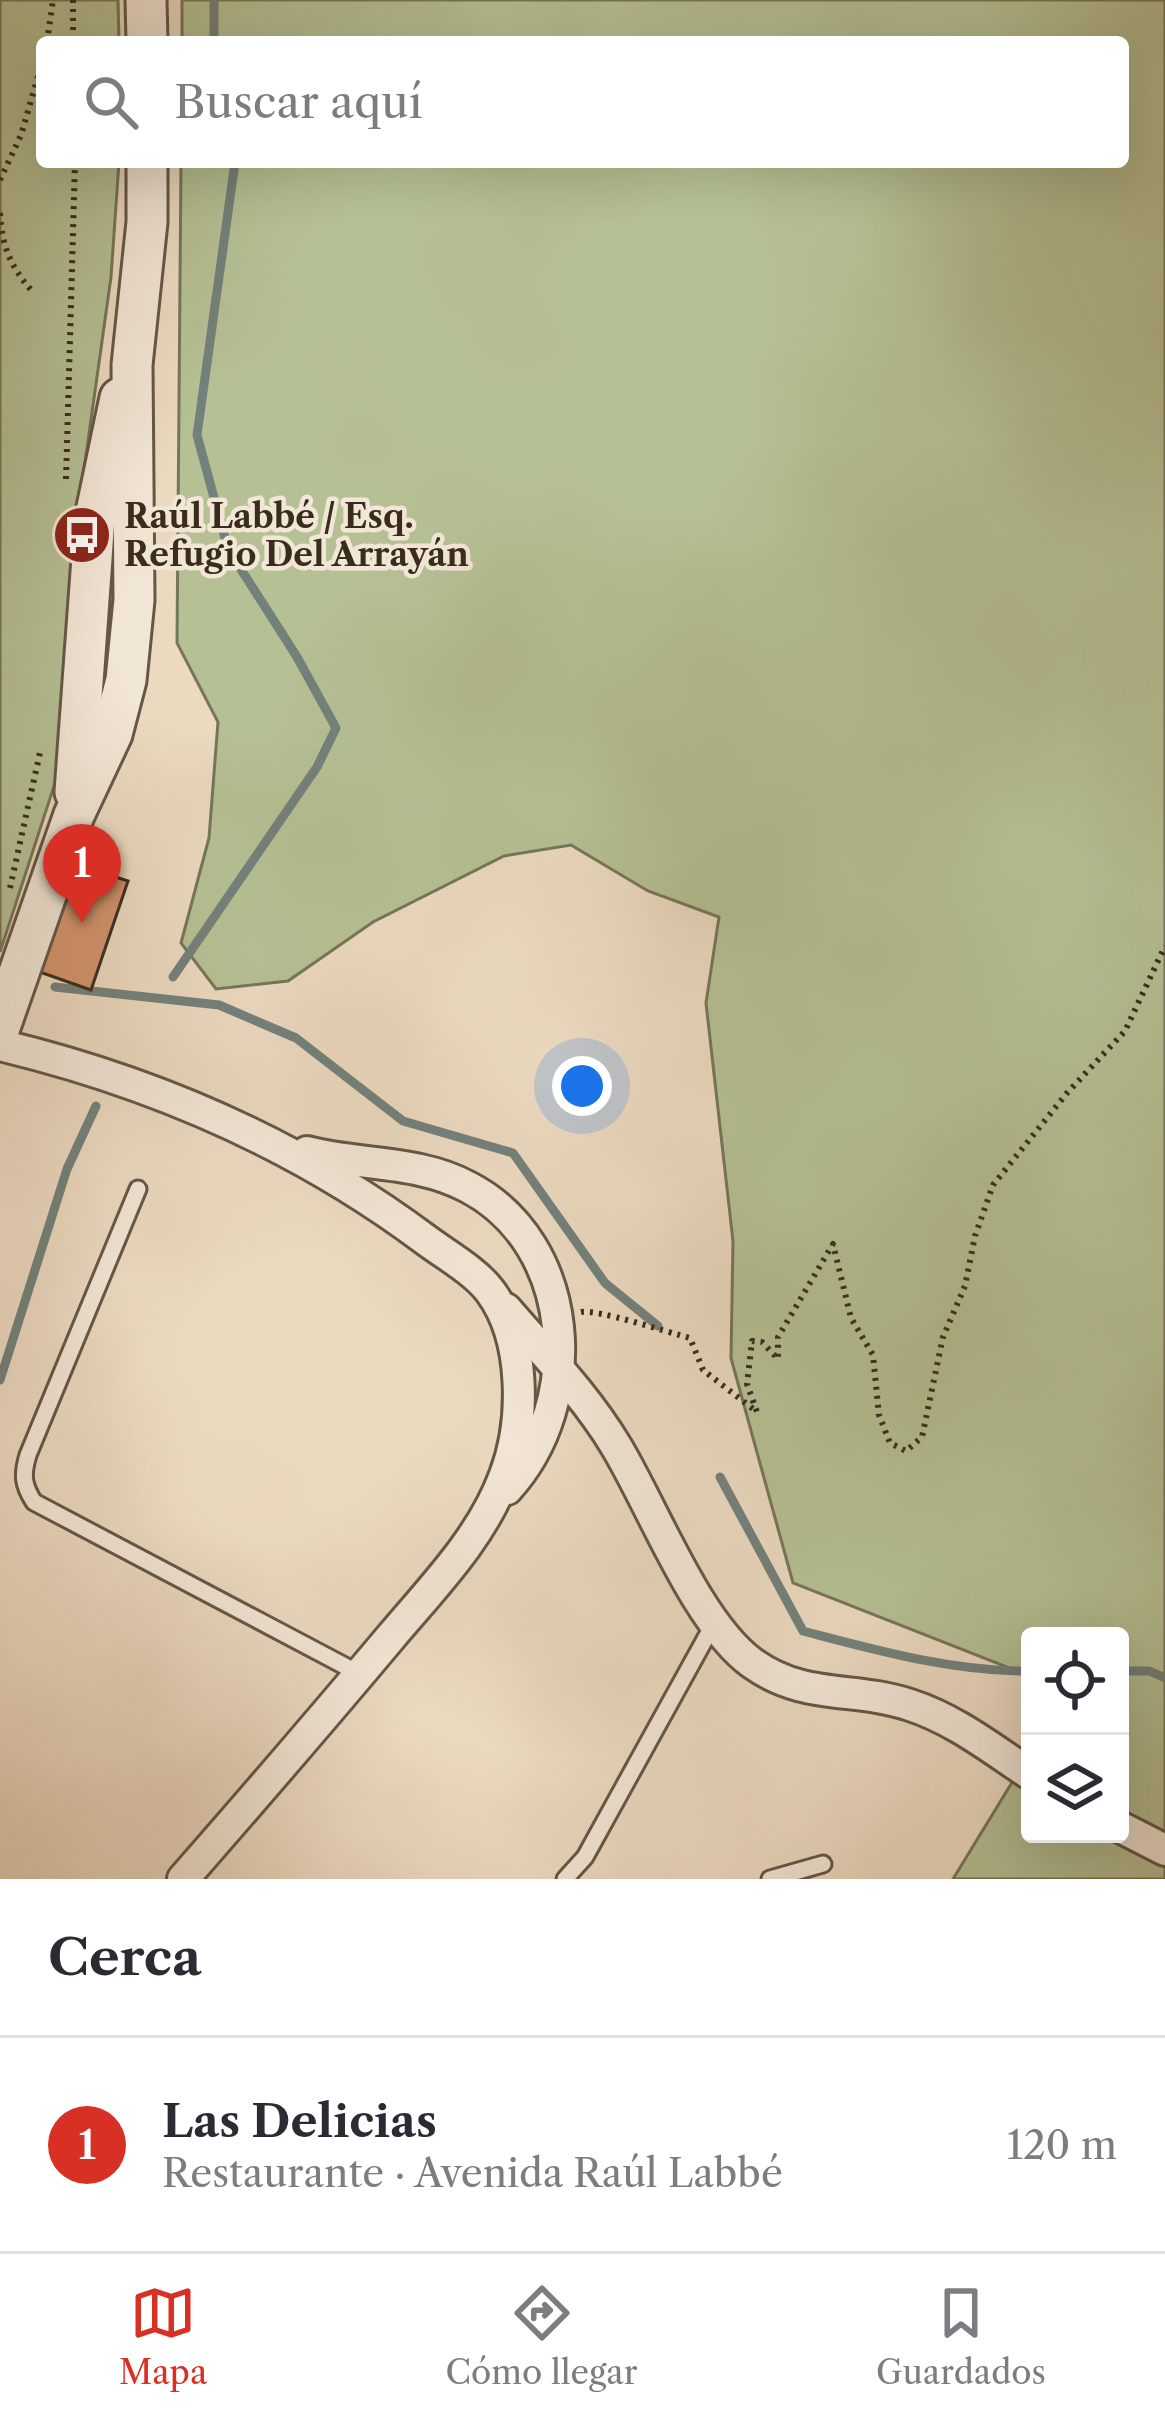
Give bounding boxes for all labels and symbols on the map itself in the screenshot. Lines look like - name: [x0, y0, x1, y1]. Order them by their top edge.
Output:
- place label: Raúl Labbé / Esq. Refugio Del Arrayán: [124, 496, 469, 575]
- bus stop icon: Raúl Labbé / Esq. Refugio Del Arrayán: [51, 504, 113, 566]
- pin: 1: [43, 824, 121, 923]
- your location: [552, 1056, 612, 1116]

